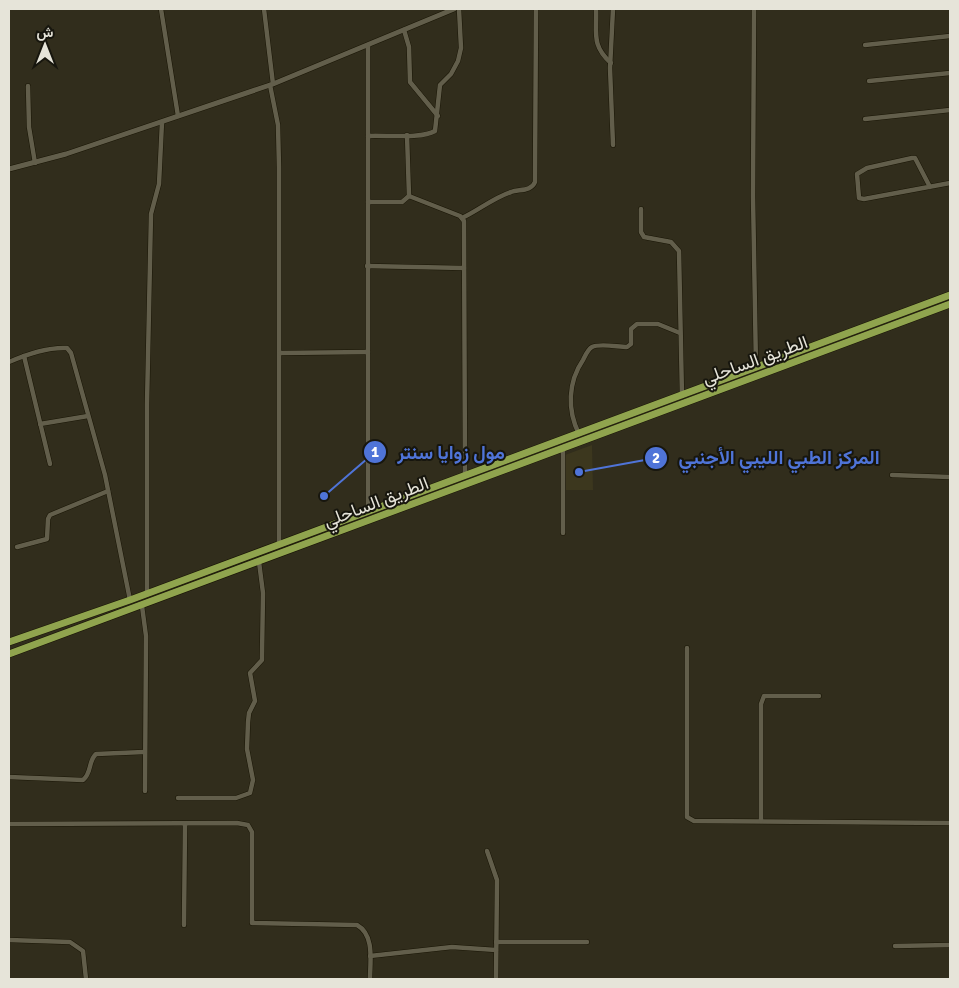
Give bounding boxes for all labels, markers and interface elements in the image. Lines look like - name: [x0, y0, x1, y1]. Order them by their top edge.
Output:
- north arrow: [20, 20, 70, 70]
- text: ش: [37, 24, 54, 41]
- street label: الطريق الساحلي: [699, 331, 812, 393]
- callout: مول زوايا سنتر: [362, 435, 515, 469]
- text: مول زوايا سنتر: [396, 441, 505, 465]
- callout: المركز الطبي الليبي الأجنبي: [643, 441, 889, 475]
- text: 1: [371, 443, 379, 461]
- text: المركز الطبي الليبي الأجنبي: [678, 446, 880, 474]
- text: 2: [652, 449, 660, 467]
- street label: الطريق الساحلي: [320, 472, 433, 536]

